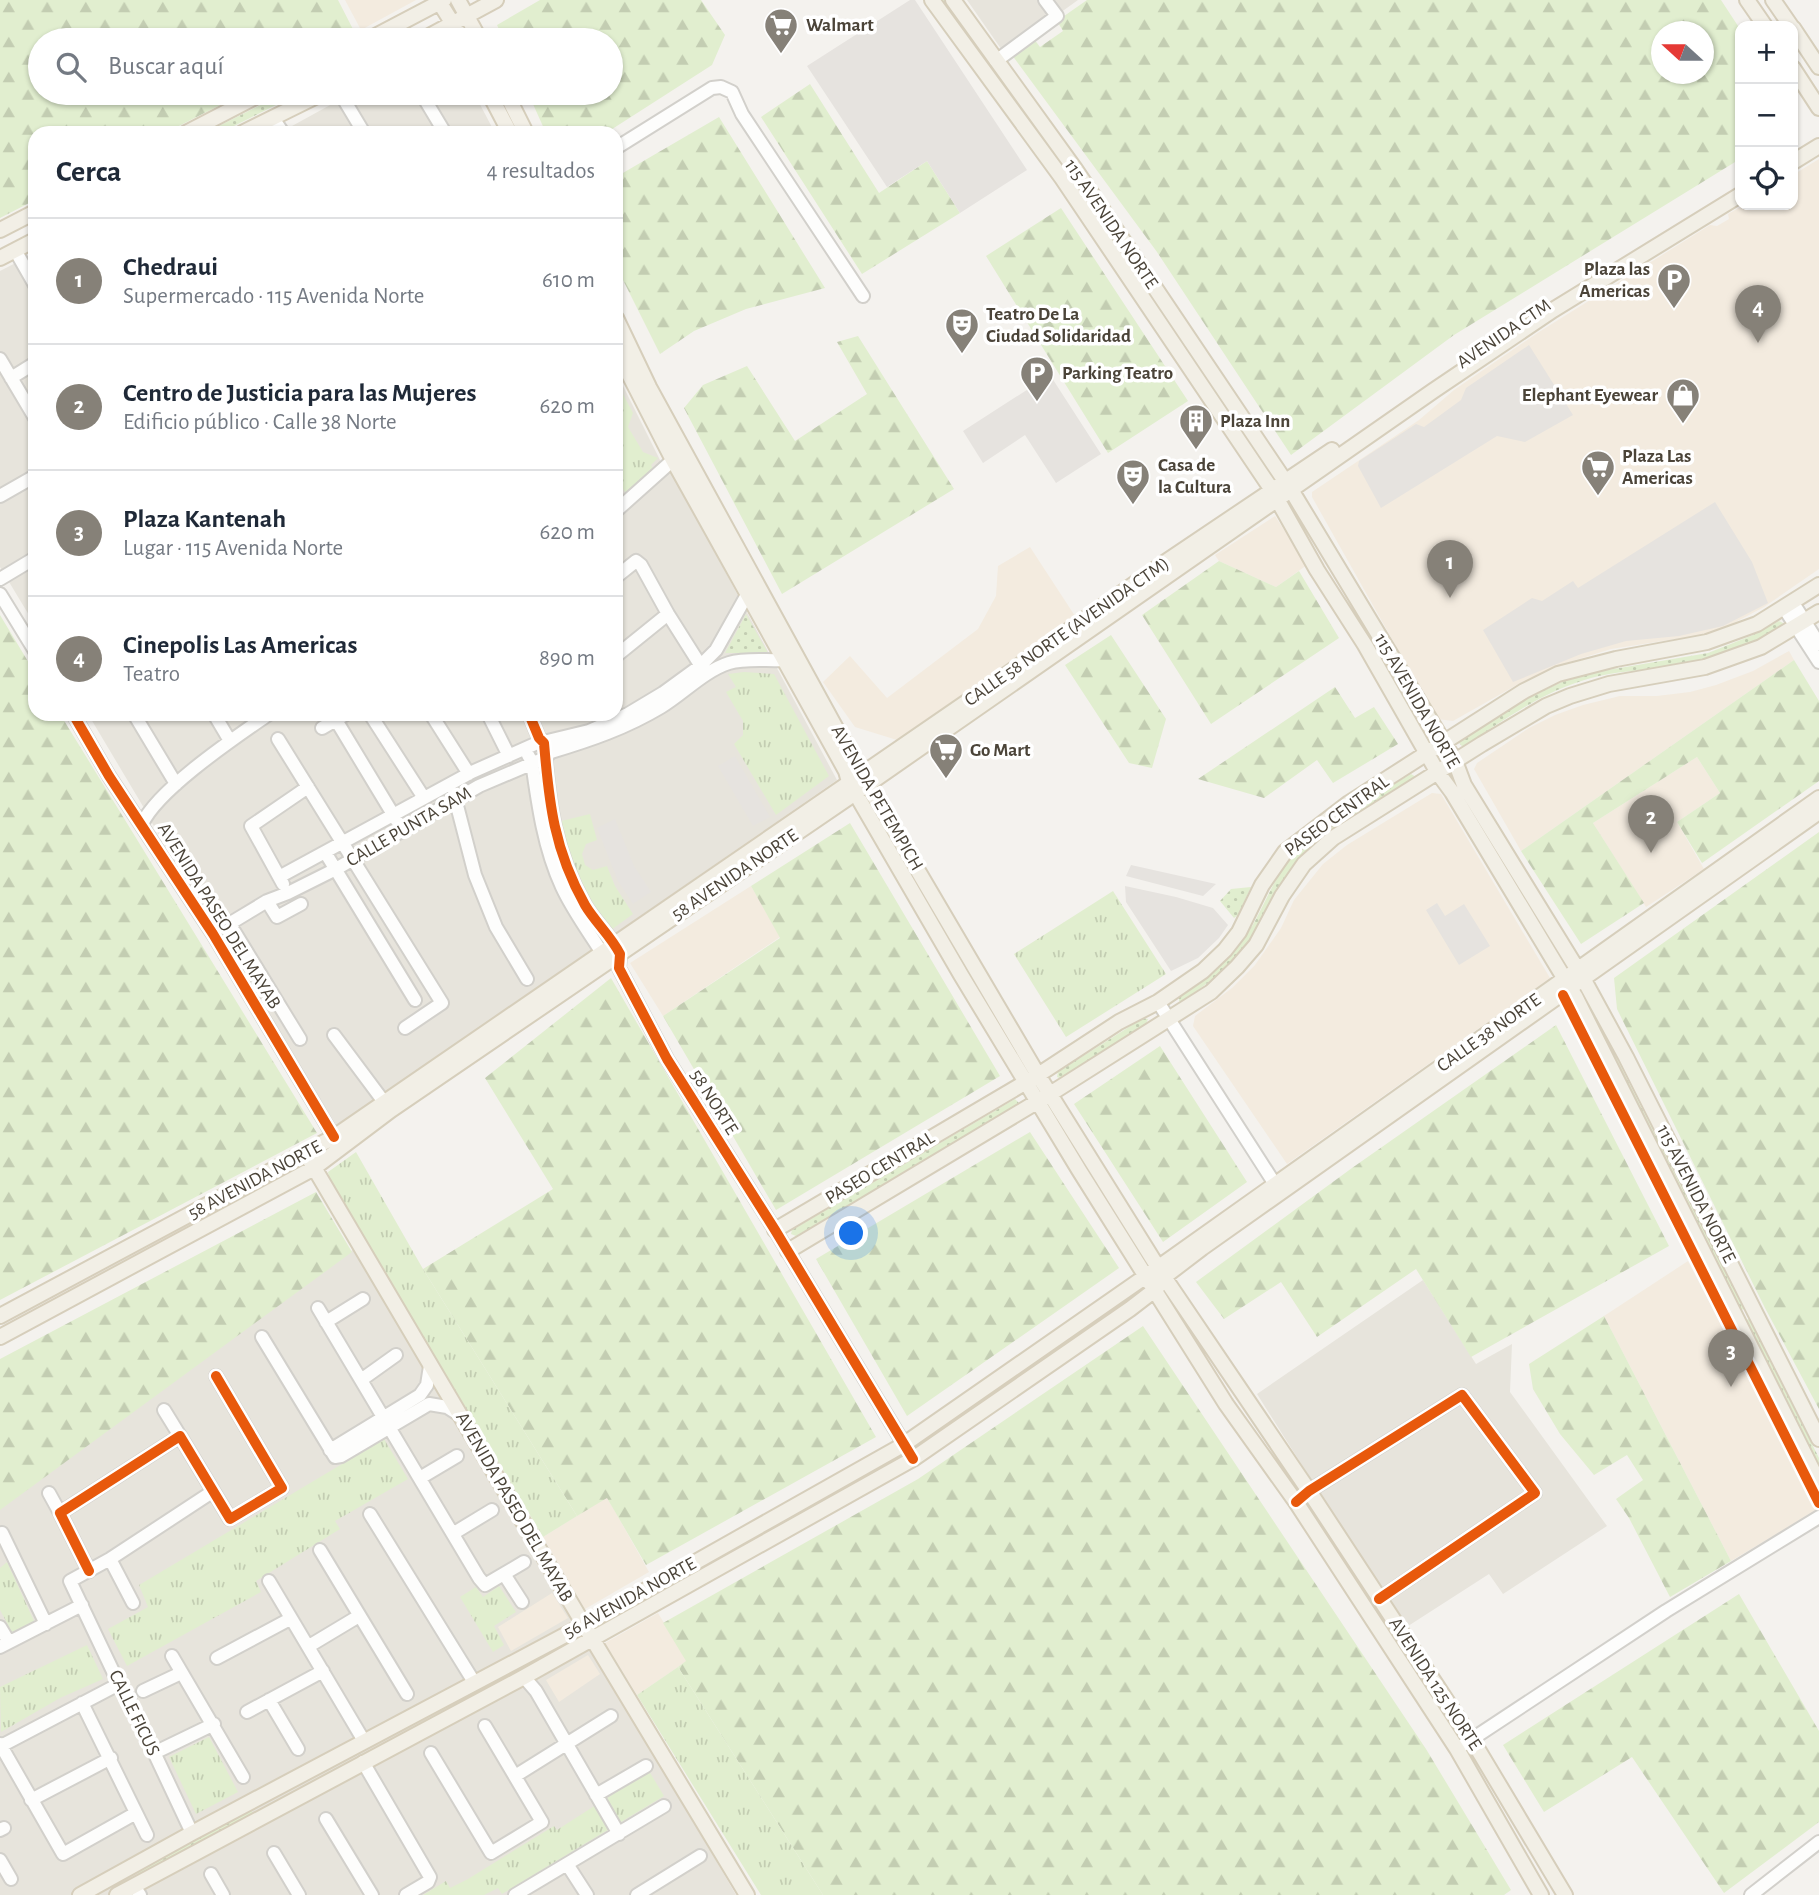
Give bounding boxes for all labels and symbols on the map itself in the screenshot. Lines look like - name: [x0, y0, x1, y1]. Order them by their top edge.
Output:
- supermarket icon: Walmart: [762, 6, 800, 55]
- place label: Walmart: [806, 16, 874, 35]
- north arrow: [1651, 21, 1714, 84]
- street label: 115 AVENIDA NORTE: [1061, 156, 1161, 292]
- place label: Plaza las Americas: [1579, 260, 1650, 301]
- parking icon: Plaza las Americas: [1655, 261, 1693, 310]
- pin: 4: [1735, 285, 1781, 343]
- street label: AVENIDA CTM: [1454, 296, 1554, 372]
- place label: Teatro De La Ciudad Solidaridad: [986, 305, 1131, 346]
- theatre icon: Teatro De La Ciudad Solidaridad: [943, 306, 981, 355]
- parking icon: Parking Teatro: [1018, 354, 1056, 403]
- place label: Parking Teatro: [1062, 364, 1173, 383]
- shop icon: Elephant Eyewear: [1664, 376, 1702, 425]
- place label: Elephant Eyewear: [1522, 386, 1658, 405]
- building icon: Plaza Inn: [1177, 402, 1215, 451]
- place label: Plaza Inn: [1220, 412, 1290, 431]
- place label: Plaza Las Americas: [1622, 447, 1693, 488]
- supermarket icon: Plaza Las Americas: [1579, 448, 1617, 497]
- place label: Casa de la Cultura: [1158, 456, 1231, 497]
- theatre icon: Casa de la Cultura: [1114, 457, 1152, 506]
- pin: 1: [1427, 540, 1473, 598]
- street label: CALLE 58 NORTE (AVENIDA CTM): [961, 554, 1173, 710]
- street label: 115 AVENIDA NORTE: [1371, 631, 1463, 771]
- street label: AVENIDA PETEMPICH: [828, 722, 926, 874]
- supermarket icon: Go Mart: [927, 731, 965, 780]
- place label: Go Mart: [970, 741, 1031, 760]
- street label: PASEO CENTRAL: [1281, 772, 1393, 860]
- street label: CALLE PUNTA SAM: [343, 784, 475, 870]
- pin: 2: [1628, 795, 1674, 853]
- street label: AVENIDA PASEO DEL MAYAB: [154, 820, 284, 1012]
- street label: 58 AVENIDA NORTE: [668, 826, 802, 924]
- street label: CALLE 38 NORTE: [1434, 990, 1544, 1076]
- street label: 58 NORTE: [687, 1066, 741, 1138]
- street label: 115 AVENIDA NORTE: [1653, 1122, 1739, 1266]
- street label: PASEO CENTRAL: [822, 1128, 938, 1208]
- street label: 58 AVENIDA NORTE: [185, 1137, 325, 1223]
- your location: [834, 1216, 868, 1250]
- pin: 3: [1708, 1329, 1754, 1387]
- street label: AVENIDA PASEO DEL MAYAB: [452, 1409, 576, 1605]
- street label: 56 AVENIDA NORTE: [561, 1554, 699, 1642]
- street label: AVENIDA 125 NORTE: [1385, 1614, 1485, 1754]
- street label: CALLE FICUS: [105, 1667, 163, 1759]

